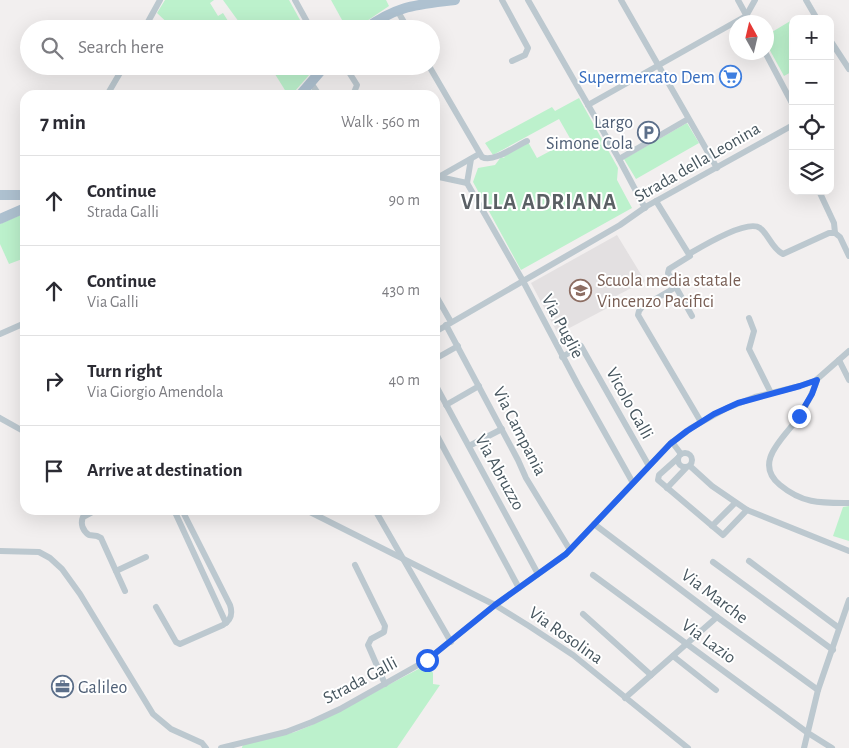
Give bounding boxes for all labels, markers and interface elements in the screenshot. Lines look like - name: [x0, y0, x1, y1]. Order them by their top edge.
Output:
- north arrow: [729, 15, 774, 60]
- map controls: [789, 15, 834, 195]
- button: +: [789, 15, 834, 60]
- search box: [20, 20, 440, 75]
- icon: search: [38, 34, 66, 62]
- text: Search here: [78, 38, 164, 57]
- button: −: [789, 60, 834, 105]
- supermarket icon: Supermercato Dem: [719, 65, 743, 89]
- place label: Supermercato Dem: [579, 69, 715, 87]
- button: locate: [789, 105, 834, 150]
- text: 7 min: [40, 112, 86, 133]
- text: Walk · 560 m: [341, 114, 420, 130]
- place label: Largo Simone Cola: [546, 114, 633, 153]
- street label: Strada della Leonina: [631, 120, 764, 206]
- parking icon: Largo Simone Cola: [637, 120, 661, 144]
- button: layers: [789, 150, 834, 195]
- text: Continue: [87, 182, 156, 201]
- icon: ahead: [40, 187, 68, 215]
- district label: VILLA ADRIANA: [461, 191, 617, 213]
- text: 90 m: [389, 192, 420, 208]
- text: Strada Galli: [87, 204, 159, 220]
- text: Continue: [87, 272, 156, 291]
- place label: Scuola media statale Vincenzo Pacifici: [597, 272, 741, 311]
- icon: ahead: [40, 277, 68, 305]
- school or university icon: Scuola media statale Vincenzo Pacifici: [569, 278, 593, 302]
- text: 430 m: [382, 282, 420, 298]
- street label: Via Puglie: [538, 291, 586, 362]
- text: Via Galli: [87, 294, 139, 310]
- text: Turn right: [87, 362, 162, 381]
- street label: Vicolo Galli: [602, 365, 656, 442]
- icon: right: [40, 367, 68, 395]
- text: 40 m: [388, 372, 420, 388]
- text: Via Giorgio Amendola: [87, 384, 223, 400]
- street label: Via Campania: [489, 384, 549, 479]
- route end: [788, 405, 811, 428]
- street label: Via Abruzzo: [471, 432, 527, 514]
- icon: arrive: [40, 457, 68, 485]
- text: Arrive at destination: [87, 461, 243, 480]
- street label: Via Marche: [678, 566, 751, 628]
- street label: Via Rosolina: [525, 604, 606, 668]
- street label: Via Lazio: [678, 616, 739, 667]
- route start: [416, 649, 439, 672]
- street label: Strada Galli: [320, 654, 400, 708]
- office icon: Galileo: [50, 675, 74, 699]
- place label: Galileo: [78, 679, 127, 697]

